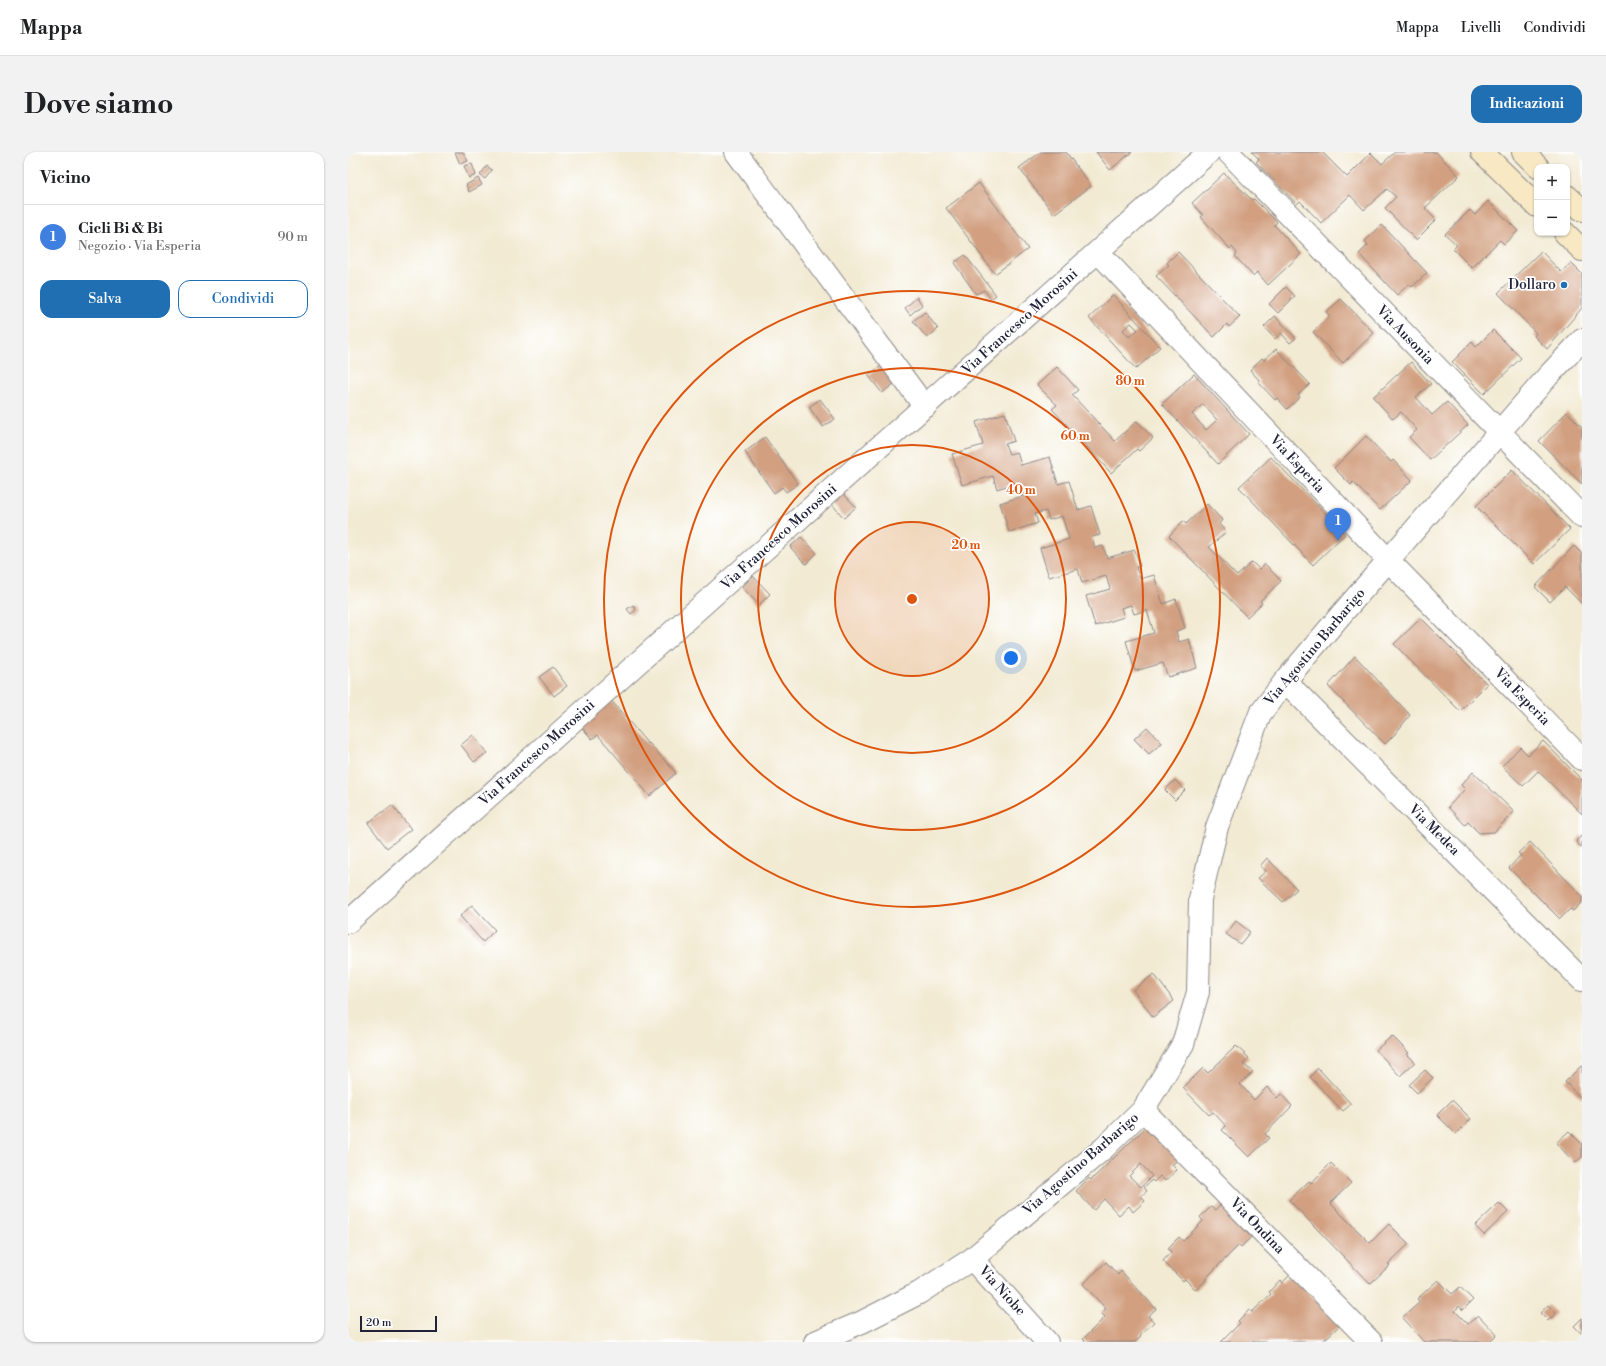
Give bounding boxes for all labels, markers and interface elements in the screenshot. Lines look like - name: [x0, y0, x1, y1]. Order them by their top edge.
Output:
- text: Mappa: [20, 16, 82, 40]
- text: Mappa: [1396, 19, 1439, 37]
- text: Livelli: [1461, 19, 1501, 37]
- text: Condividi: [1523, 19, 1586, 37]
- button: Indicazioni: [1471, 85, 1582, 123]
- text: Dove siamo: [24, 87, 173, 122]
- map controls: [1534, 164, 1570, 236]
- button: +: [1534, 164, 1570, 200]
- text: Vicino: [40, 167, 91, 189]
- button: −: [1534, 200, 1570, 236]
- text: Cicli Bi & Bi: [78, 219, 163, 238]
- text: 1: [50, 229, 56, 245]
- text: 90 m: [277, 229, 308, 245]
- text: Negozio · Via Esperia: [78, 238, 201, 254]
- street label: Via Francesco Morosini: [957, 265, 1082, 380]
- place label: Dollaro: [1508, 276, 1556, 294]
- button: Salva: [40, 280, 170, 318]
- button: Condividi: [178, 280, 308, 318]
- marker: Dollaro: [1559, 280, 1569, 290]
- street label: Via Ausonia: [1372, 301, 1438, 369]
- text: 80 m: [1115, 374, 1145, 389]
- text: 60 m: [1060, 429, 1090, 444]
- street label: Via Esperia: [1265, 431, 1329, 497]
- street label: Via Francesco Morosini: [716, 480, 841, 595]
- text: 40 m: [1006, 483, 1036, 498]
- pin: 1: [1325, 508, 1351, 541]
- text: 20 m: [951, 538, 981, 553]
- street label: Via Agostino Barbarigo: [1260, 584, 1369, 710]
- centre of rings: [905, 592, 919, 606]
- your location: [1001, 648, 1021, 668]
- street label: Via Esperia: [1490, 664, 1554, 730]
- street label: Via Francesco Morosini: [474, 696, 599, 811]
- street label: Via Medea: [1404, 800, 1464, 860]
- street label: Via Agostino Barbarigo: [1019, 1109, 1143, 1220]
- street label: Via Ondina: [1225, 1193, 1289, 1258]
- street label: Via Niobe: [974, 1261, 1029, 1320]
- scale bar: [360, 1314, 437, 1333]
- text: 20 m: [366, 1316, 391, 1330]

